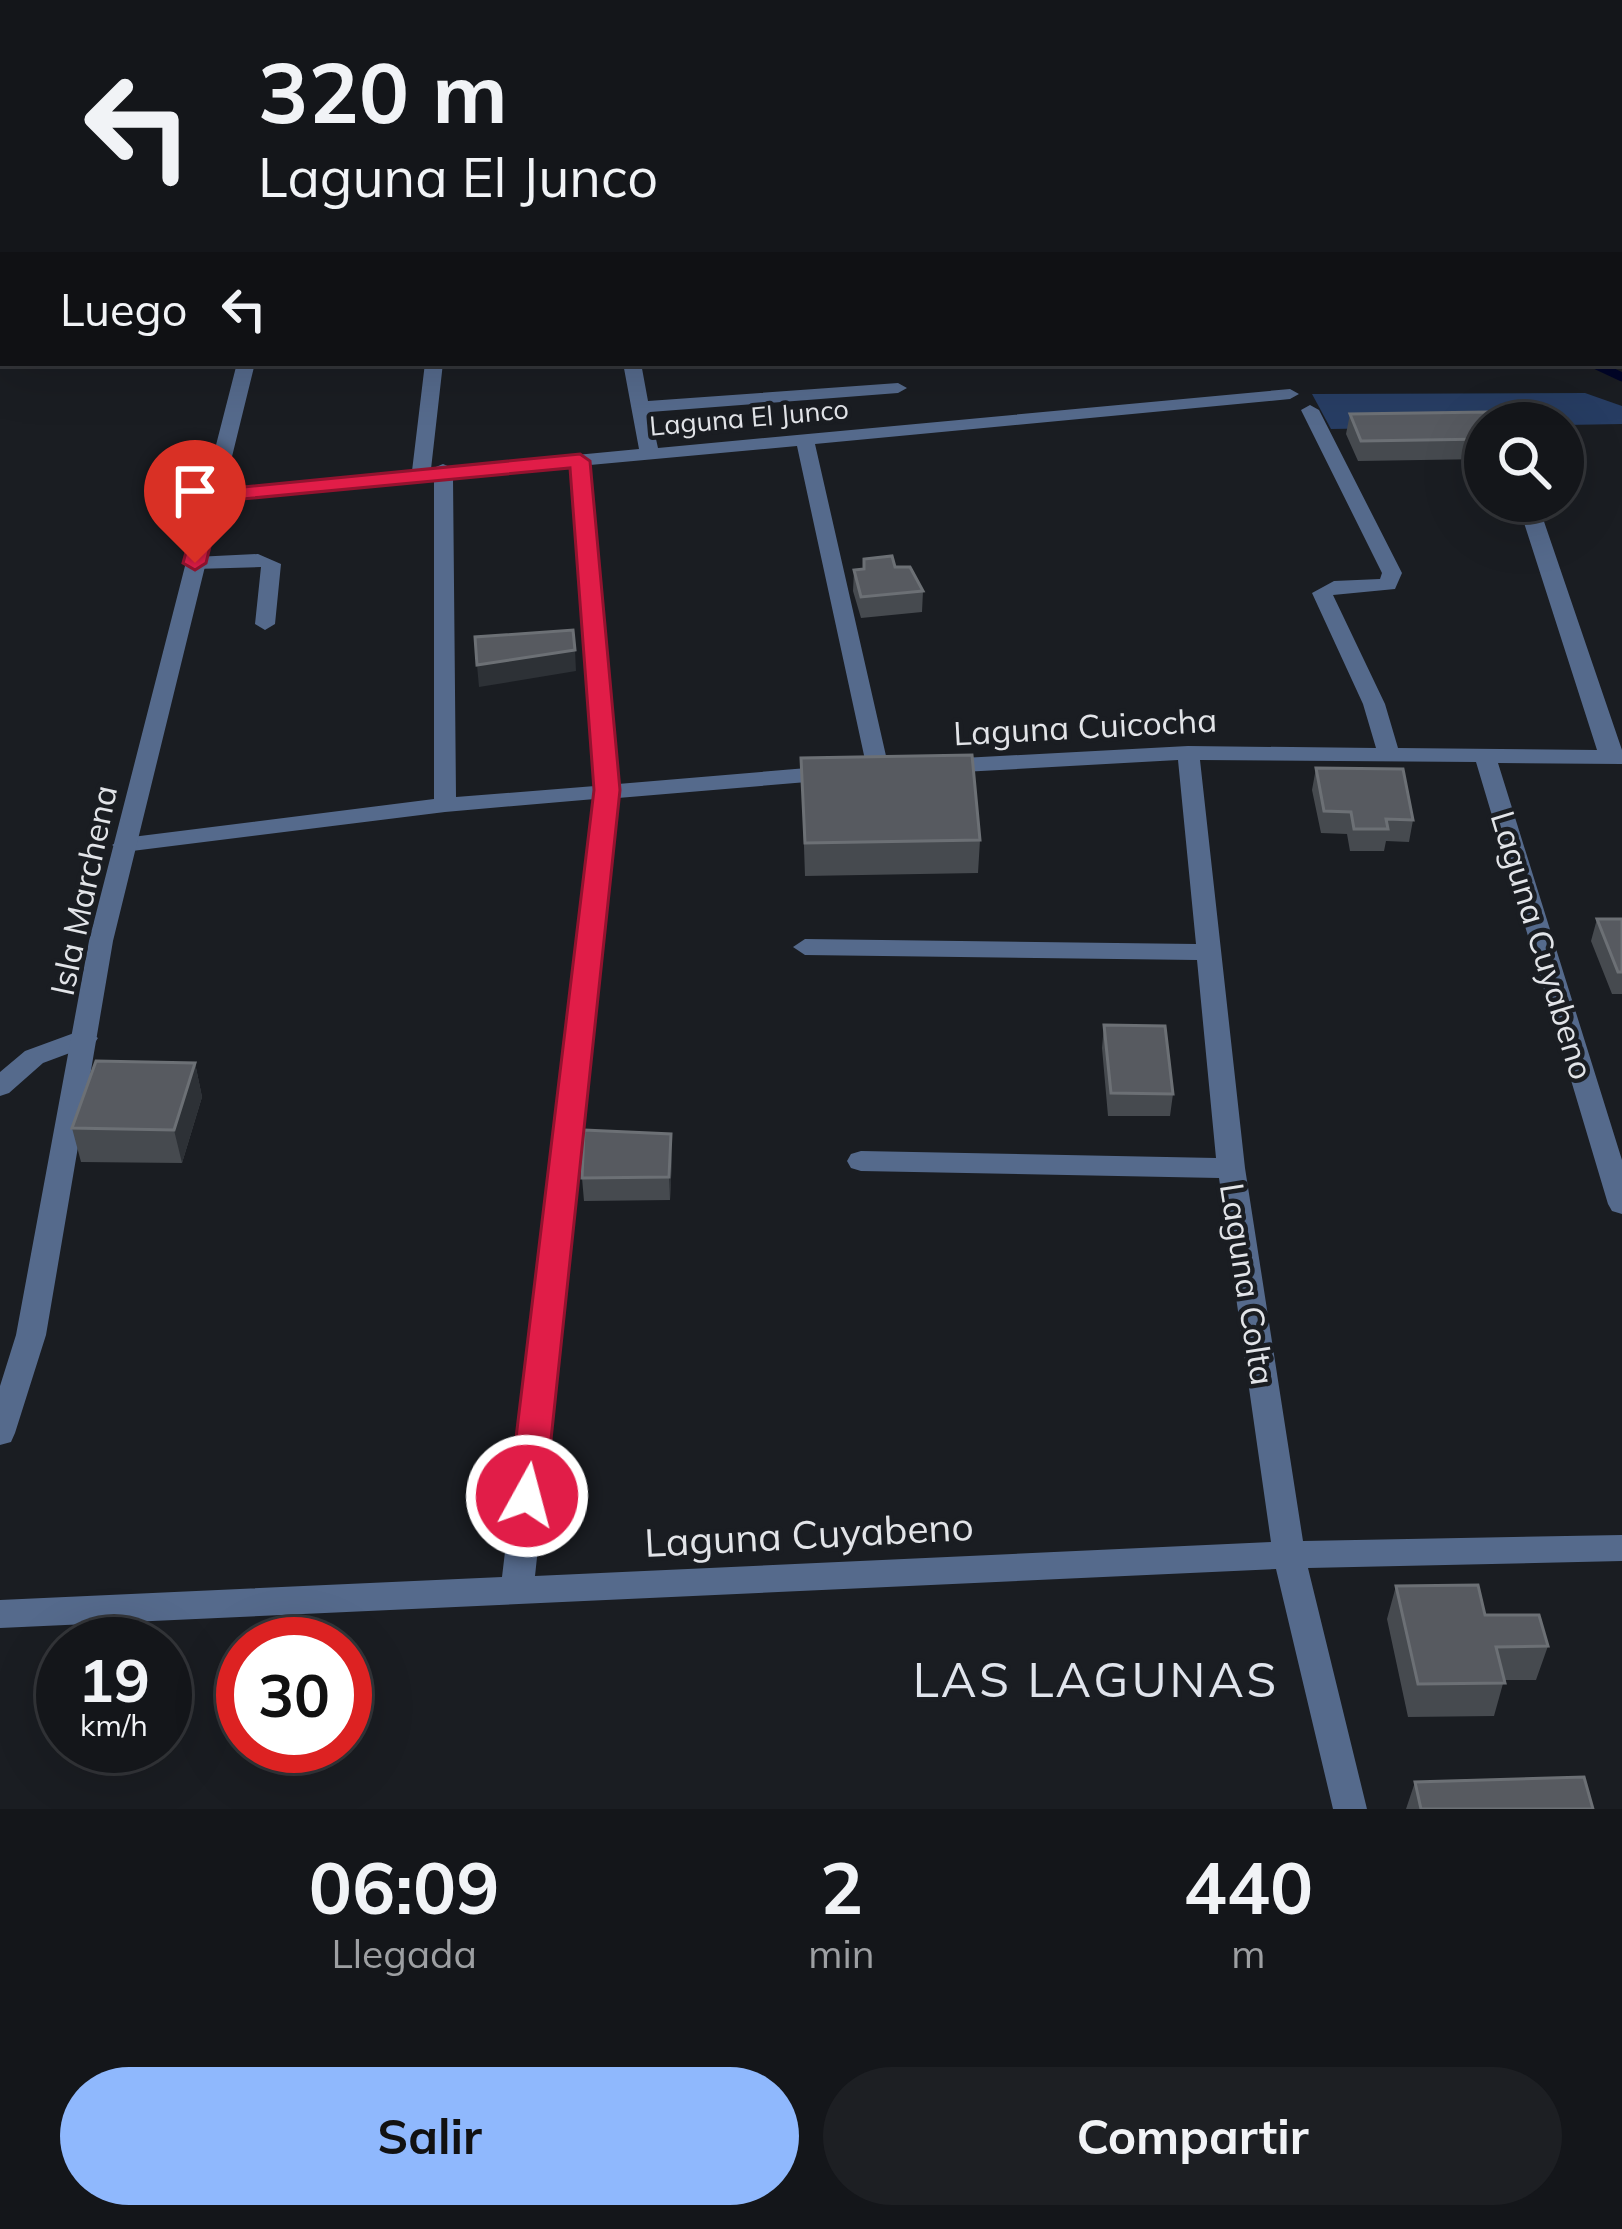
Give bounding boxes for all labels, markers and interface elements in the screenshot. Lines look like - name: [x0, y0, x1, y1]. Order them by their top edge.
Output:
- text: 320 m: [258, 39, 508, 144]
- icon: left: [60, 48, 216, 204]
- text: Laguna El Junco: [258, 143, 658, 211]
- icon: left: [211, 276, 277, 342]
- text: Luego: [60, 281, 187, 337]
- street label: Laguna El Junco: [648, 391, 850, 443]
- map controls: [1464, 402, 1584, 522]
- button: search: [1464, 402, 1584, 522]
- pin: [144, 440, 246, 563]
- icon: arrive: [162, 458, 228, 524]
- street label: Laguna Cuicocha: [952, 699, 1218, 753]
- street label: Isla Marchena: [41, 781, 125, 999]
- street label: Laguna Cuyabeno: [1483, 806, 1603, 1084]
- street label: Laguna Colta: [1212, 1180, 1284, 1388]
- position arrow: [464, 1433, 590, 1559]
- street label: Laguna Cuyabeno: [643, 1501, 975, 1567]
- speed limit sign: 30: [216, 1617, 372, 1773]
- text: 19: [78, 1642, 150, 1717]
- district label: LAS LAGUNAS: [913, 1649, 1279, 1709]
- text: km/h: [80, 1706, 148, 1744]
- text: 06:09: [309, 1842, 499, 1932]
- text: 2: [820, 1842, 863, 1932]
- text: 440: [1184, 1842, 1313, 1932]
- text: Llegada: [331, 1929, 477, 1978]
- text: min: [808, 1929, 875, 1978]
- text: m: [1231, 1929, 1265, 1978]
- button: Salir: [60, 2067, 799, 2205]
- button: Compartir: [823, 2067, 1562, 2205]

